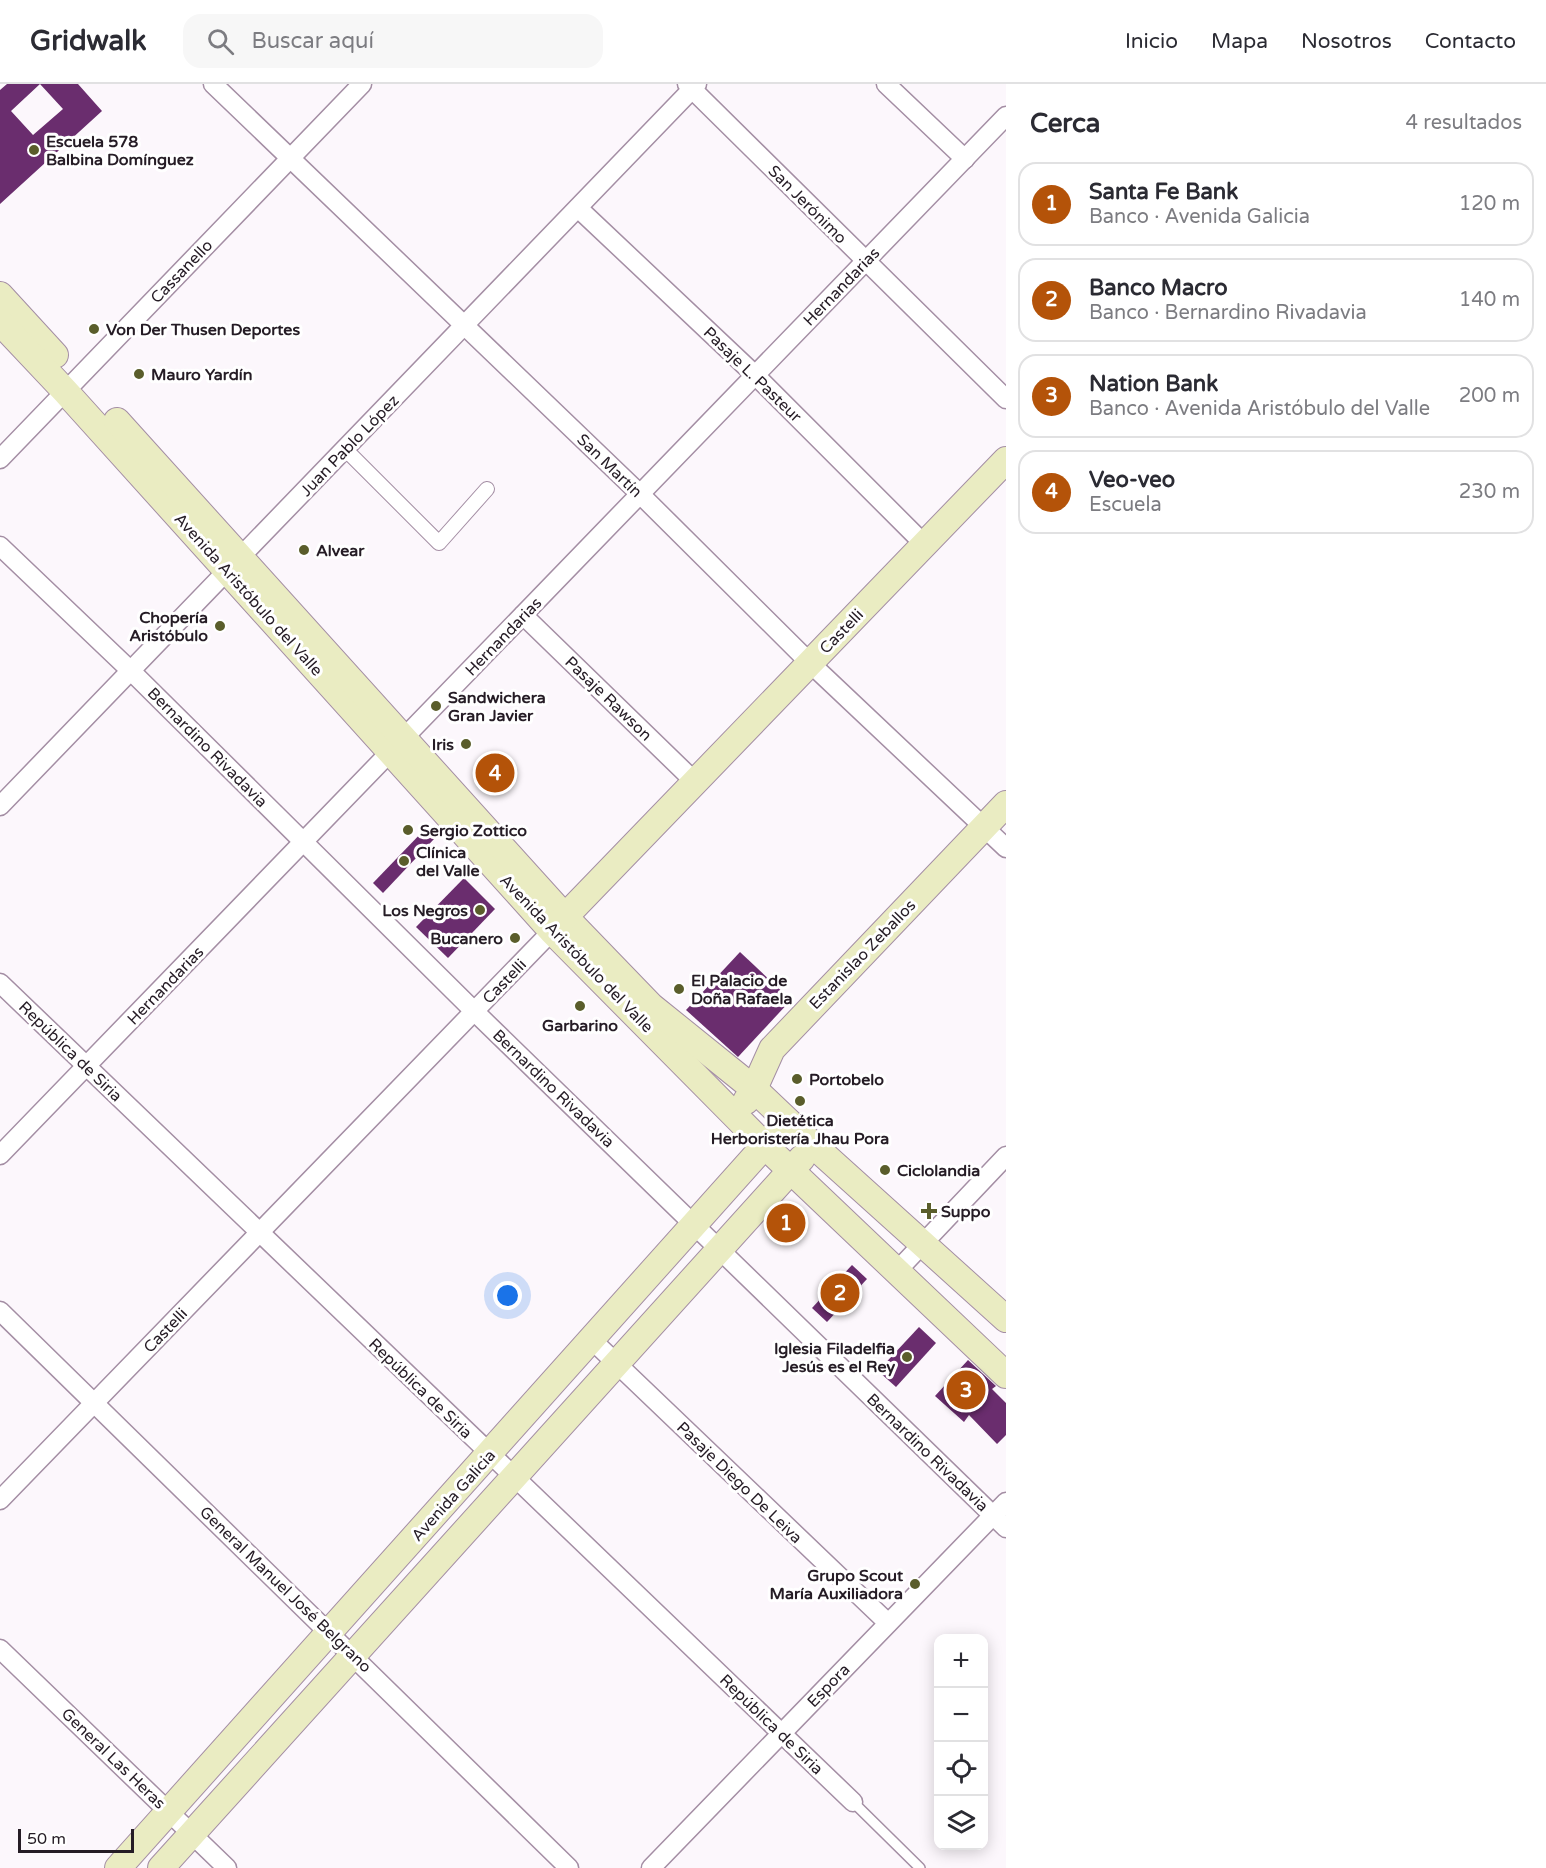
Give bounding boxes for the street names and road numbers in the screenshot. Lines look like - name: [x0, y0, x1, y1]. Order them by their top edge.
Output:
- street label: San Jerónimo: [764, 161, 851, 248]
- street label: Cassanello: [146, 236, 217, 308]
- street label: Hernandarias: [799, 243, 884, 330]
- street label: Pasaje L. Pasteur: [699, 323, 806, 427]
- street label: Juan Pablo López: [296, 391, 403, 501]
- street label: San Martín: [572, 430, 646, 502]
- street label: Avenida Aristóbulo del Valle: [170, 509, 327, 680]
- street label: Hernandarias: [461, 593, 546, 680]
- street label: Castelli: [816, 605, 868, 658]
- street label: Pasaje Rawson: [561, 652, 656, 745]
- street label: Bernardino Rivadavia: [143, 683, 272, 812]
- street label: Avenida Aristóbulo del Valle: [495, 870, 657, 1037]
- street label: Estanislao Zeballos: [805, 896, 920, 1014]
- street label: Hernandarias: [123, 942, 208, 1029]
- street label: Castelli: [479, 955, 531, 1008]
- street label: República de Siria: [14, 997, 126, 1106]
- street label: Bernardino Rivadavia: [488, 1025, 618, 1152]
- street label: Castelli: [140, 1304, 192, 1357]
- street label: República de Siria: [364, 1334, 476, 1443]
- street label: Bernardino Rivadavia: [862, 1389, 992, 1516]
- street label: Pasaje Diego De Leiva: [672, 1418, 806, 1548]
- street label: Avenida Galicia: [407, 1446, 500, 1546]
- street label: General Manuel José Belgrano: [195, 1502, 375, 1677]
- street label: Espora: [803, 1660, 854, 1712]
- street label: República de Siria: [715, 1670, 827, 1779]
- street label: General Las Heras: [57, 1704, 170, 1813]

